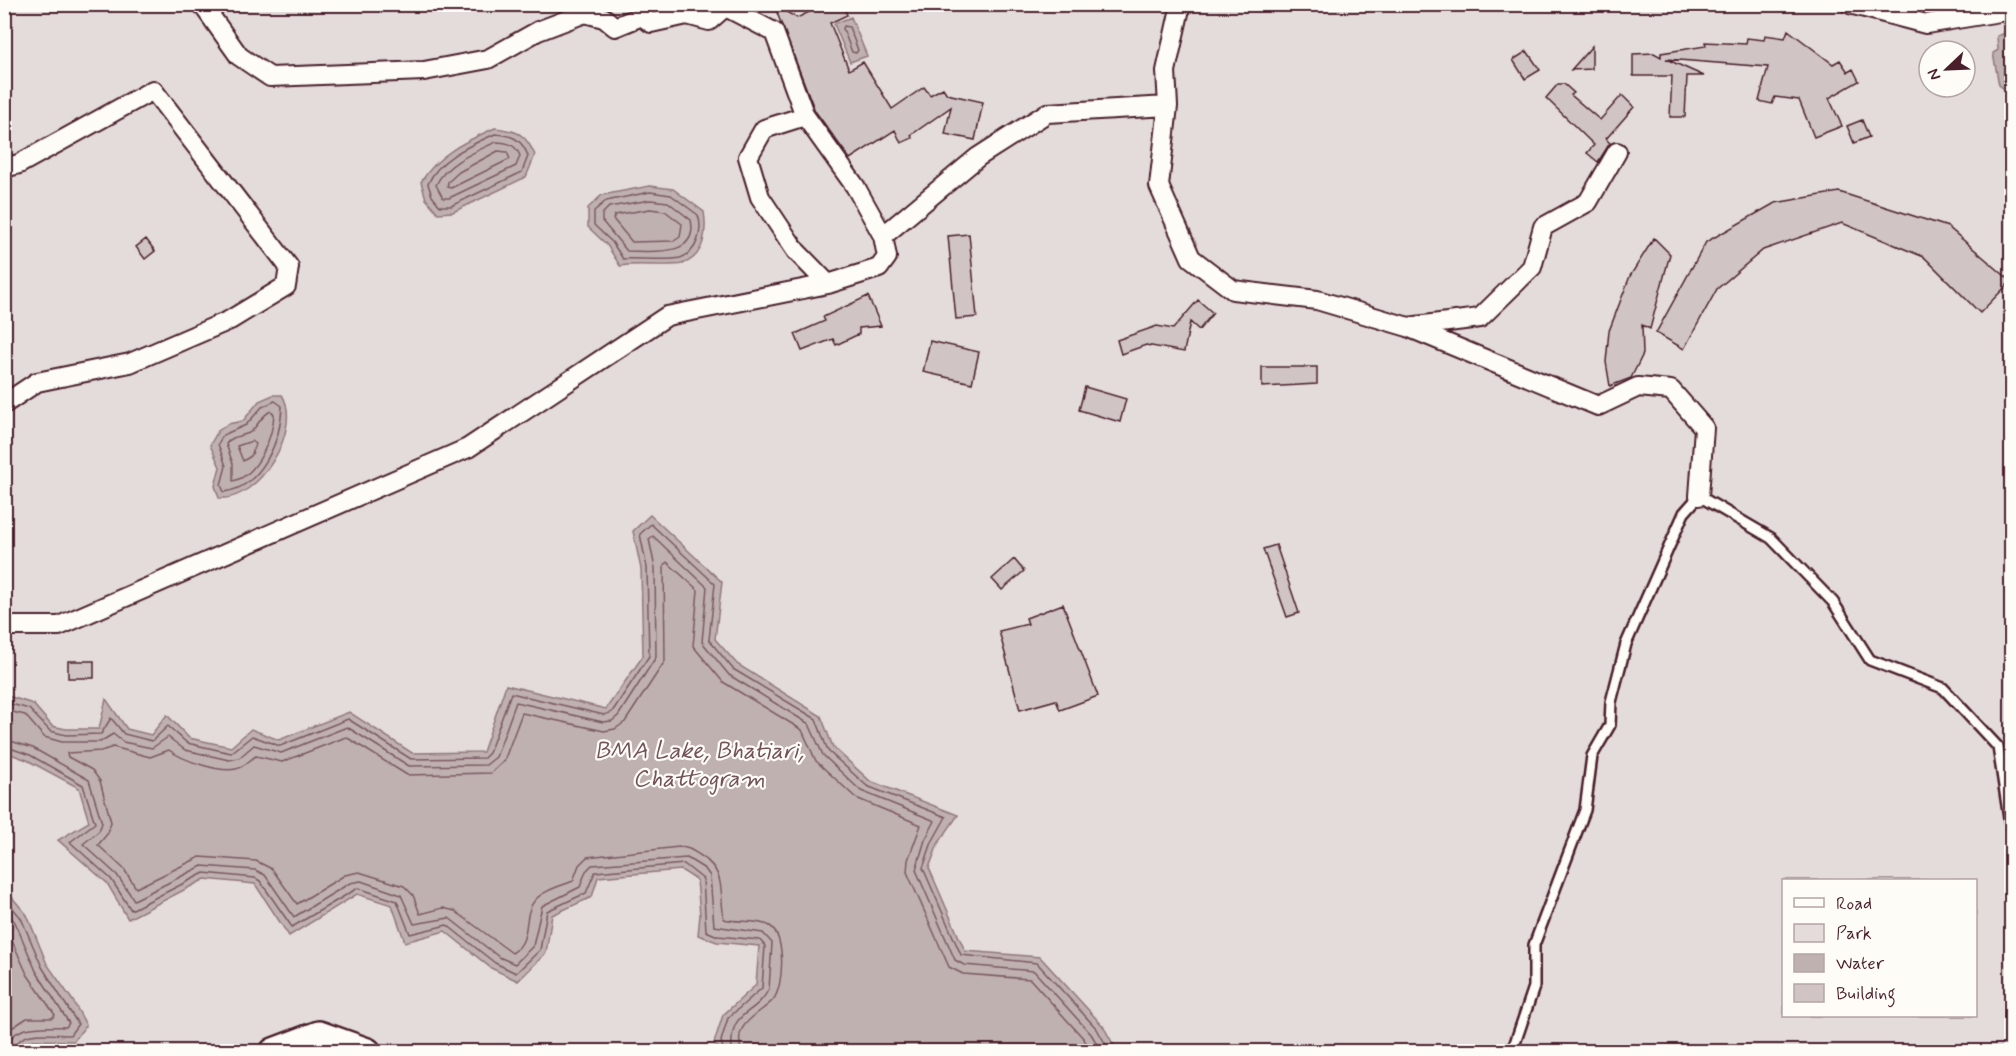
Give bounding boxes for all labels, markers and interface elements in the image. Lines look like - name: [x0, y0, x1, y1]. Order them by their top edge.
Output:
- north arrow: [1917, 39, 1977, 99]
- text: N: [1923, 65, 1946, 83]
- water label: BMA Lake, Bhatiari, Chattogram: [594, 736, 804, 795]
- legend: [1782, 879, 1977, 1017]
- text: Road: [1836, 892, 1872, 916]
- text: Park: [1836, 922, 1872, 946]
- text: Water: [1836, 952, 1885, 976]
- text: Building: [1836, 982, 1896, 1008]

